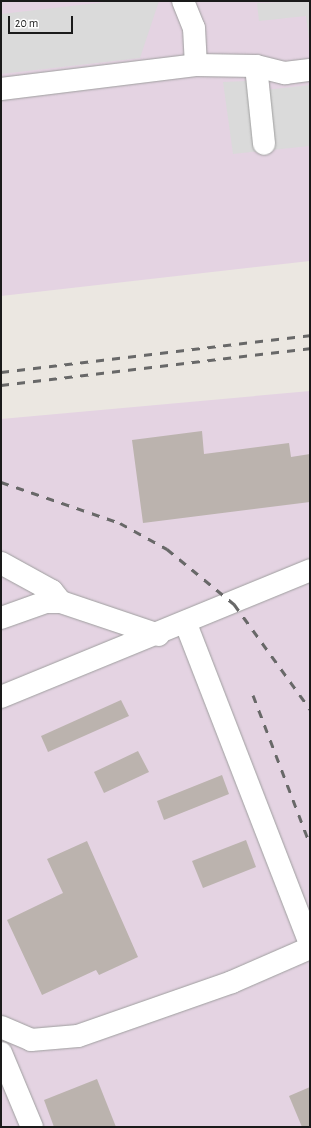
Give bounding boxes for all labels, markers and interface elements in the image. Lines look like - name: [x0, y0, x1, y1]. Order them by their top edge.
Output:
- scale bar: [10, 8, 75, 34]
- text: 20 m: [15, 17, 38, 29]

